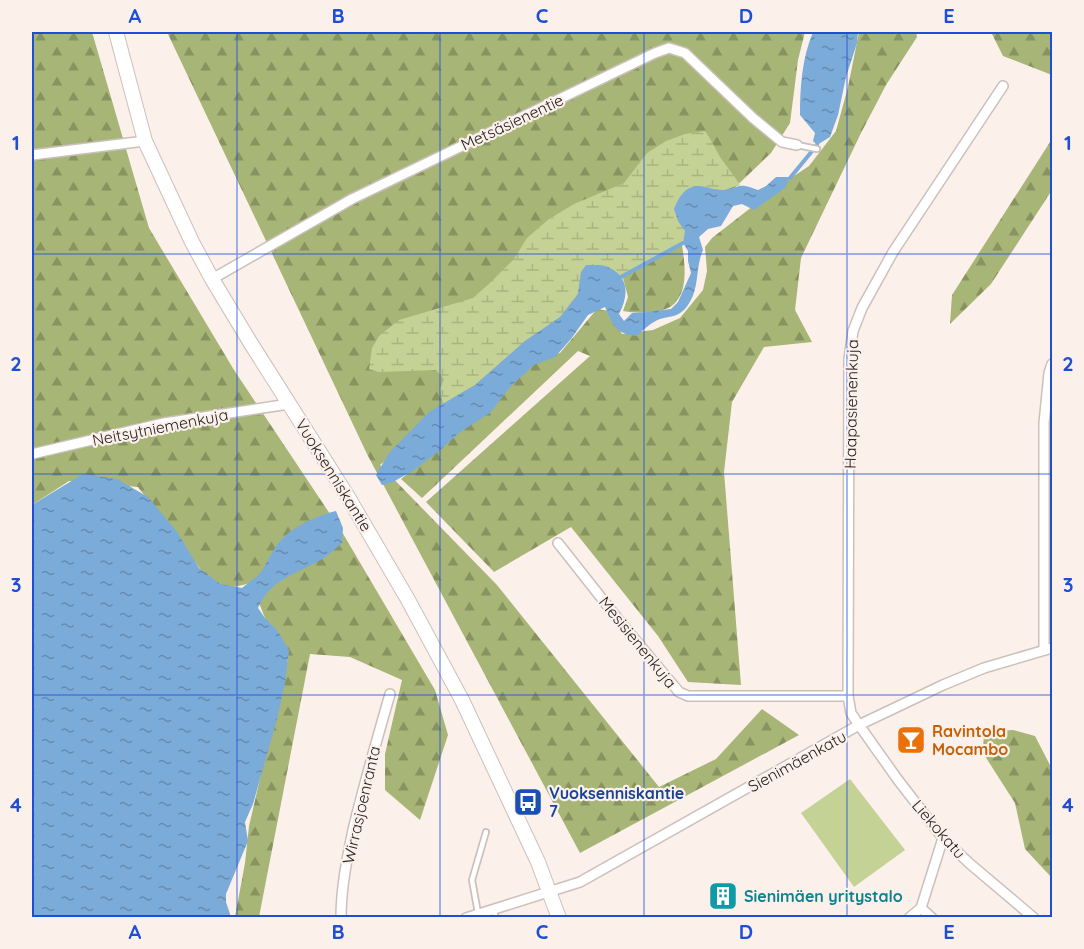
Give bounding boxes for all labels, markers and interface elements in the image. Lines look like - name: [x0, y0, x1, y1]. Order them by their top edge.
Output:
- text: A: [129, 3, 142, 28]
- text: B: [331, 3, 345, 28]
- text: C: [536, 3, 549, 28]
- text: D: [739, 3, 753, 28]
- text: E: [943, 3, 955, 28]
- street label: Metsäsienentie: [458, 90, 566, 154]
- text: 1: [12, 130, 20, 155]
- text: 1: [1064, 130, 1072, 155]
- street label: Haapasienenkuja: [840, 339, 862, 469]
- text: 2: [10, 351, 22, 376]
- text: 2: [1062, 351, 1074, 376]
- street label: Neitsytniemenkuja: [90, 404, 230, 450]
- street label: Vuoksenniskantie: [291, 415, 377, 535]
- text: 3: [11, 572, 21, 597]
- text: 3: [1063, 572, 1073, 597]
- street label: Mesisienenkuja: [595, 592, 681, 692]
- place label: Ravintola Mocambo: [932, 721, 1008, 759]
- bar icon: Ravintola Mocambo: [895, 724, 927, 756]
- street label: Sienimäenkatu: [744, 726, 850, 796]
- street label: Wirrasjoenranta: [338, 744, 384, 866]
- place label: Vuoksenniskantie 7: [549, 783, 684, 821]
- bus stop icon: Vuoksenniskantie 7: [512, 786, 544, 818]
- text: 4: [10, 792, 22, 817]
- text: 4: [1062, 792, 1074, 817]
- street label: Liekokatu: [908, 795, 970, 863]
- building icon: Sienimäen yritystalo: [707, 880, 739, 912]
- place label: Sienimäen yritystalo: [744, 886, 903, 906]
- text: A: [129, 919, 142, 944]
- text: B: [331, 919, 345, 944]
- text: C: [536, 919, 549, 944]
- text: D: [739, 919, 753, 944]
- text: E: [943, 919, 955, 944]

